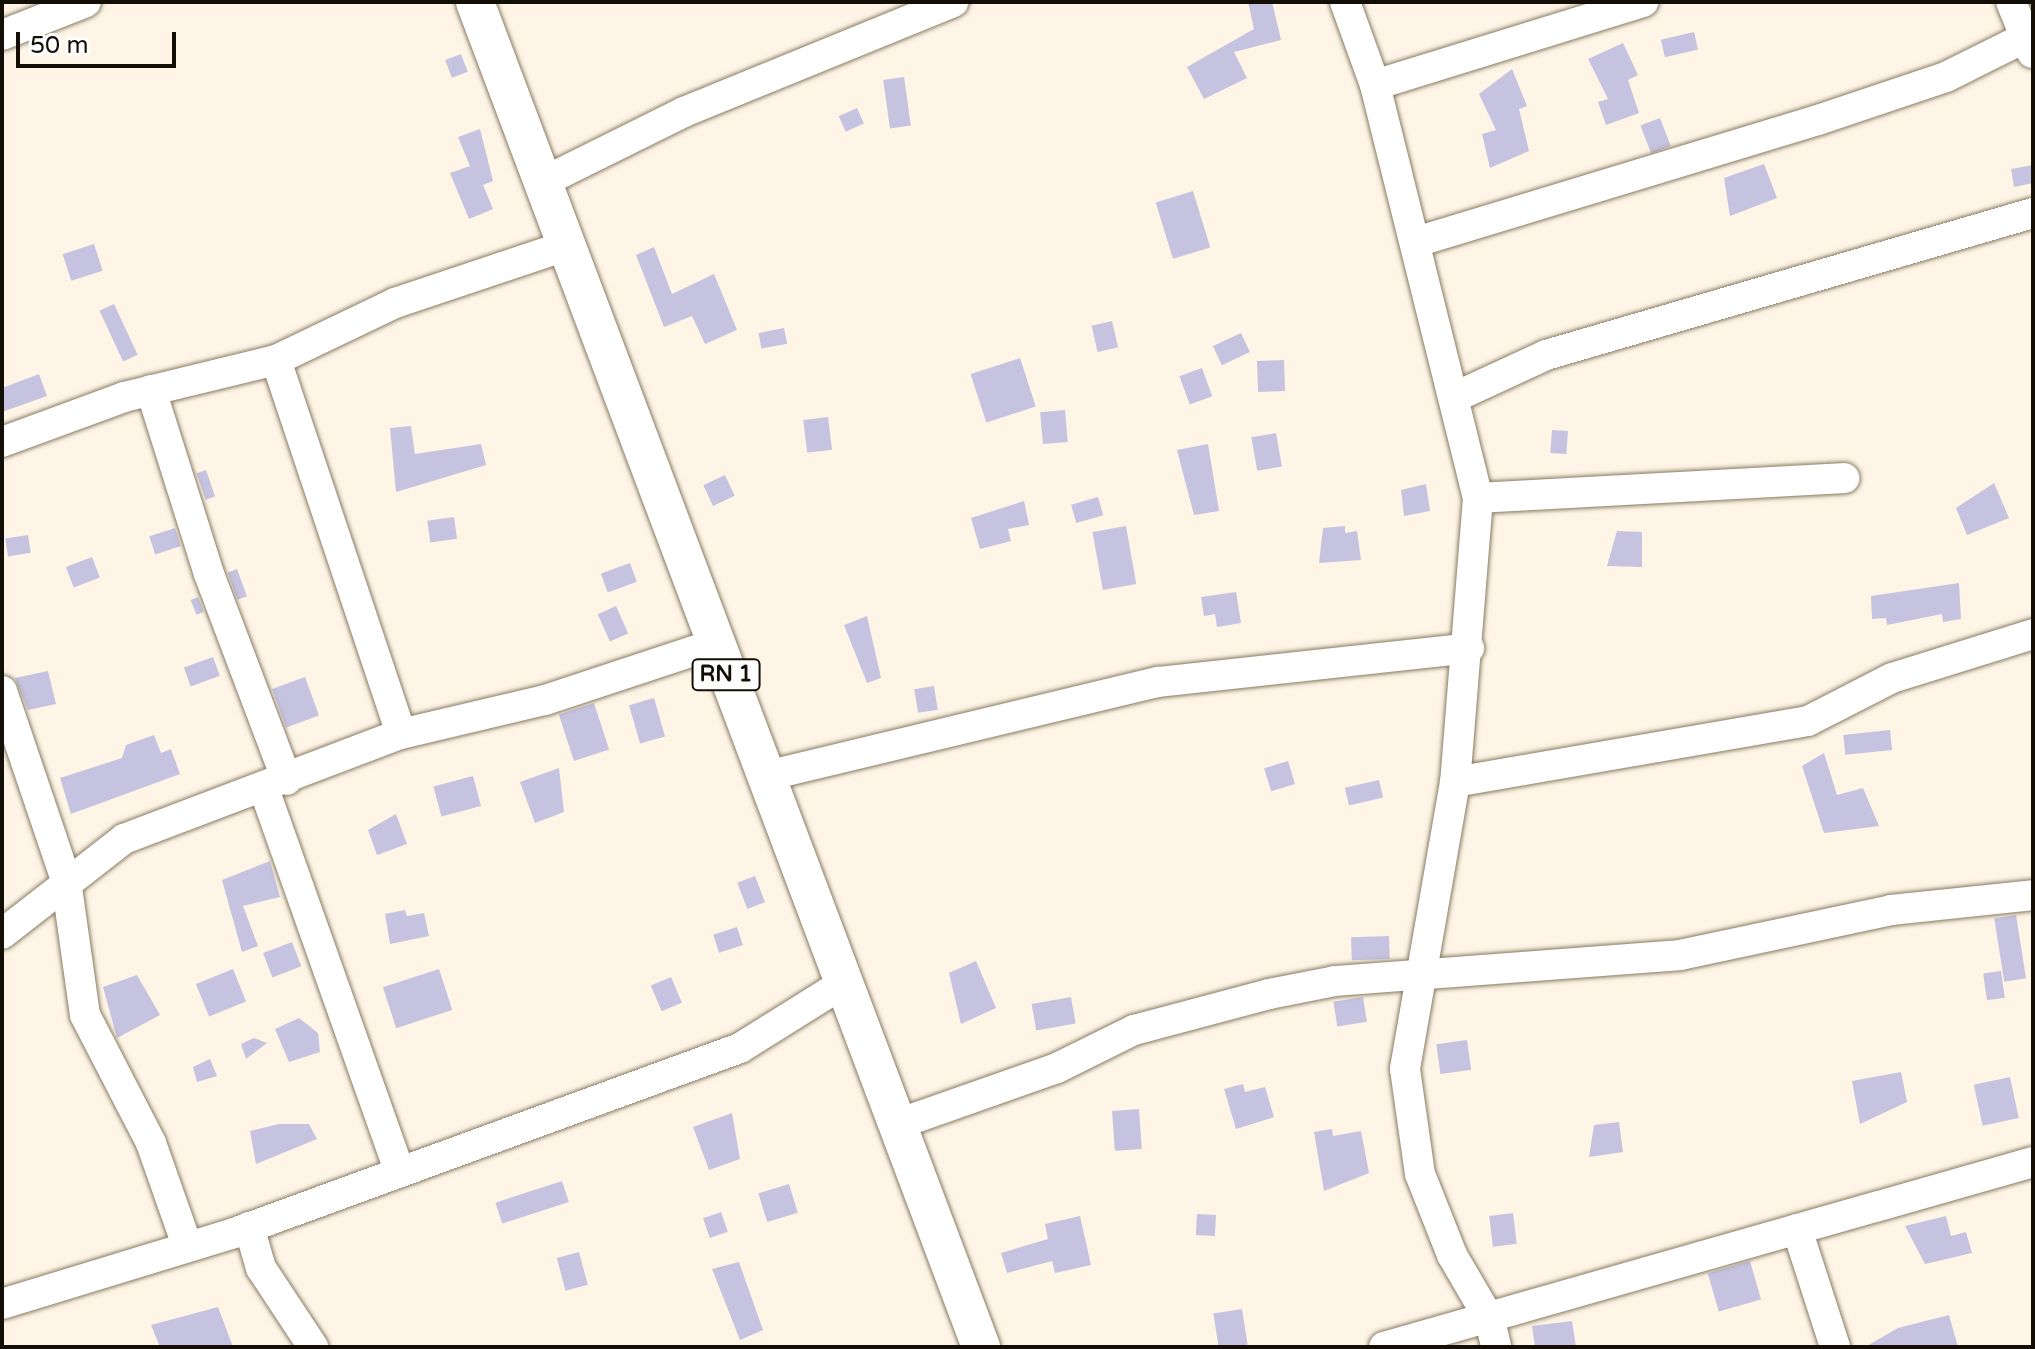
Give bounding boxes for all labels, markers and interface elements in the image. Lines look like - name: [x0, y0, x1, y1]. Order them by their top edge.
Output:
- scale bar: [20, 16, 180, 66]
- text: 50 m: [30, 31, 88, 60]
- road number: RN 1: [690, 657, 762, 693]

